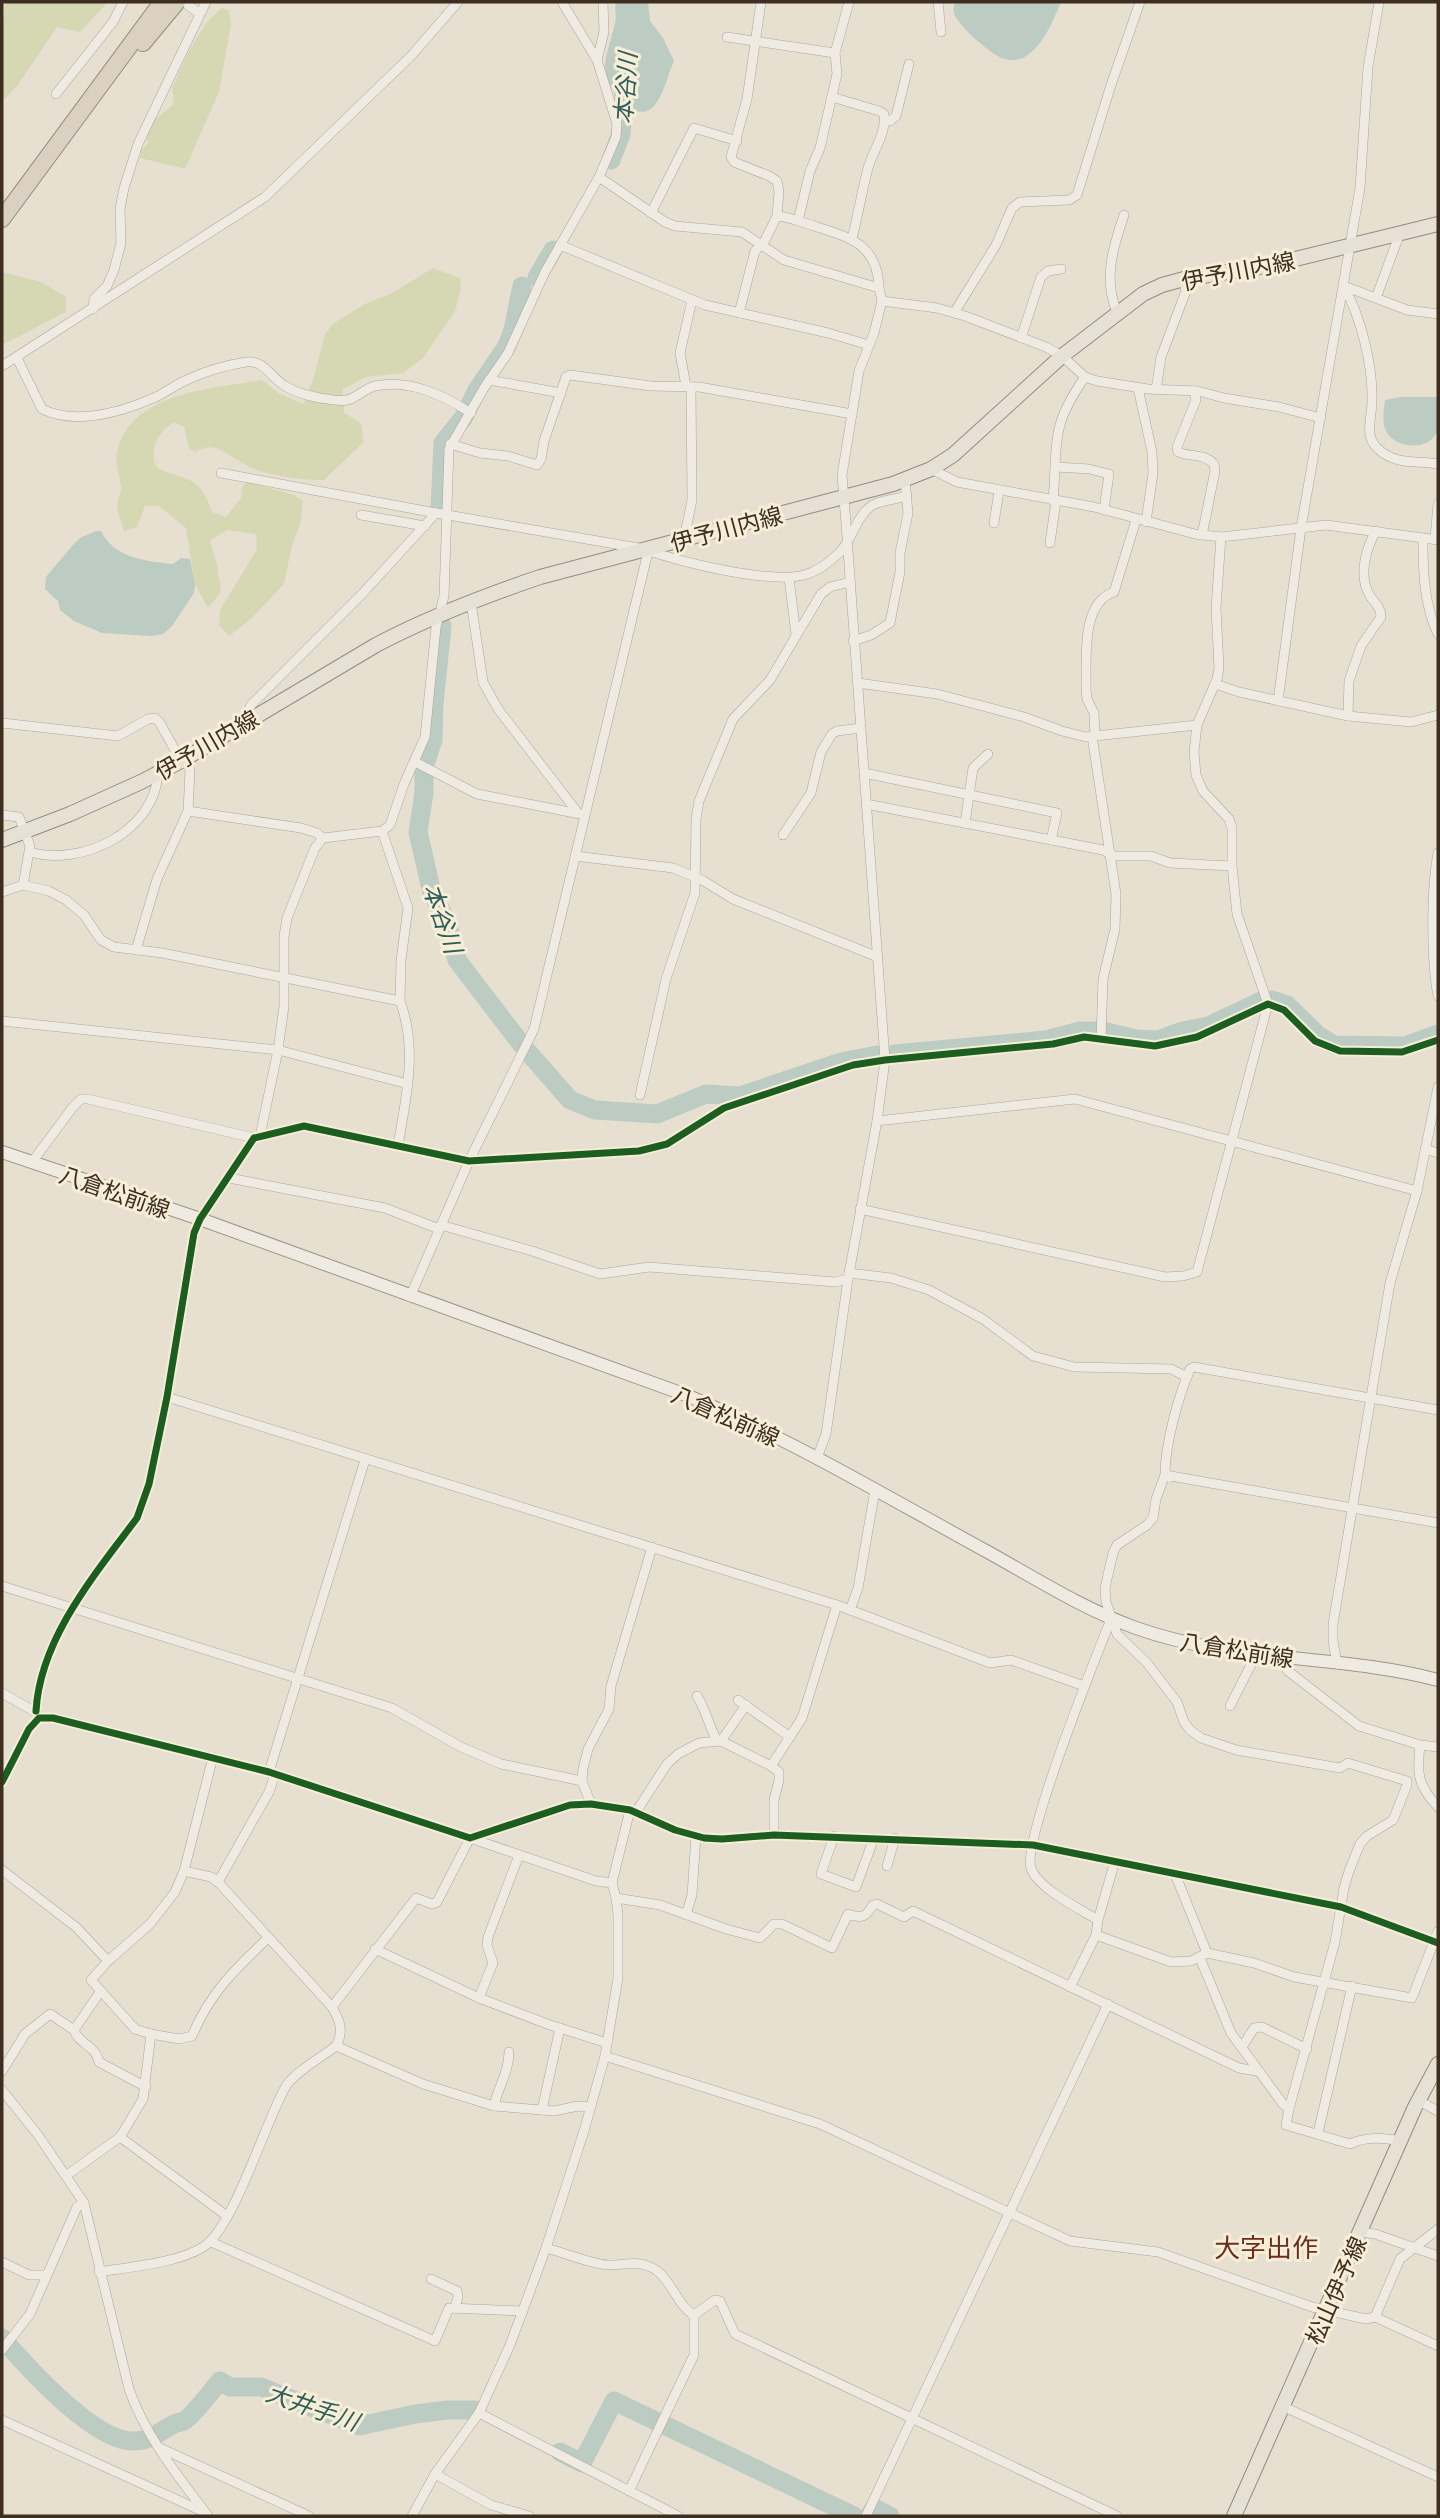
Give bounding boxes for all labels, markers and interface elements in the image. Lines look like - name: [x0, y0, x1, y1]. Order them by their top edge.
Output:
- water label: 本谷川: [606, 48, 643, 125]
- street label: 伊予川内線: [1179, 244, 1297, 296]
- street label: 伊予川内線: [666, 498, 786, 558]
- street label: 伊予川内線: [148, 702, 264, 786]
- water label: 本谷川: [417, 879, 472, 960]
- street label: 八倉松前線: [56, 1158, 174, 1224]
- street label: 八倉松前線: [667, 1377, 785, 1453]
- street label: 八倉松前線: [1178, 1625, 1296, 1673]
- district label: 大字出作: [1214, 2229, 1318, 2264]
- street label: 松山伊予線: [1297, 2231, 1373, 2349]
- water label: 大井手川: [262, 2375, 366, 2438]

